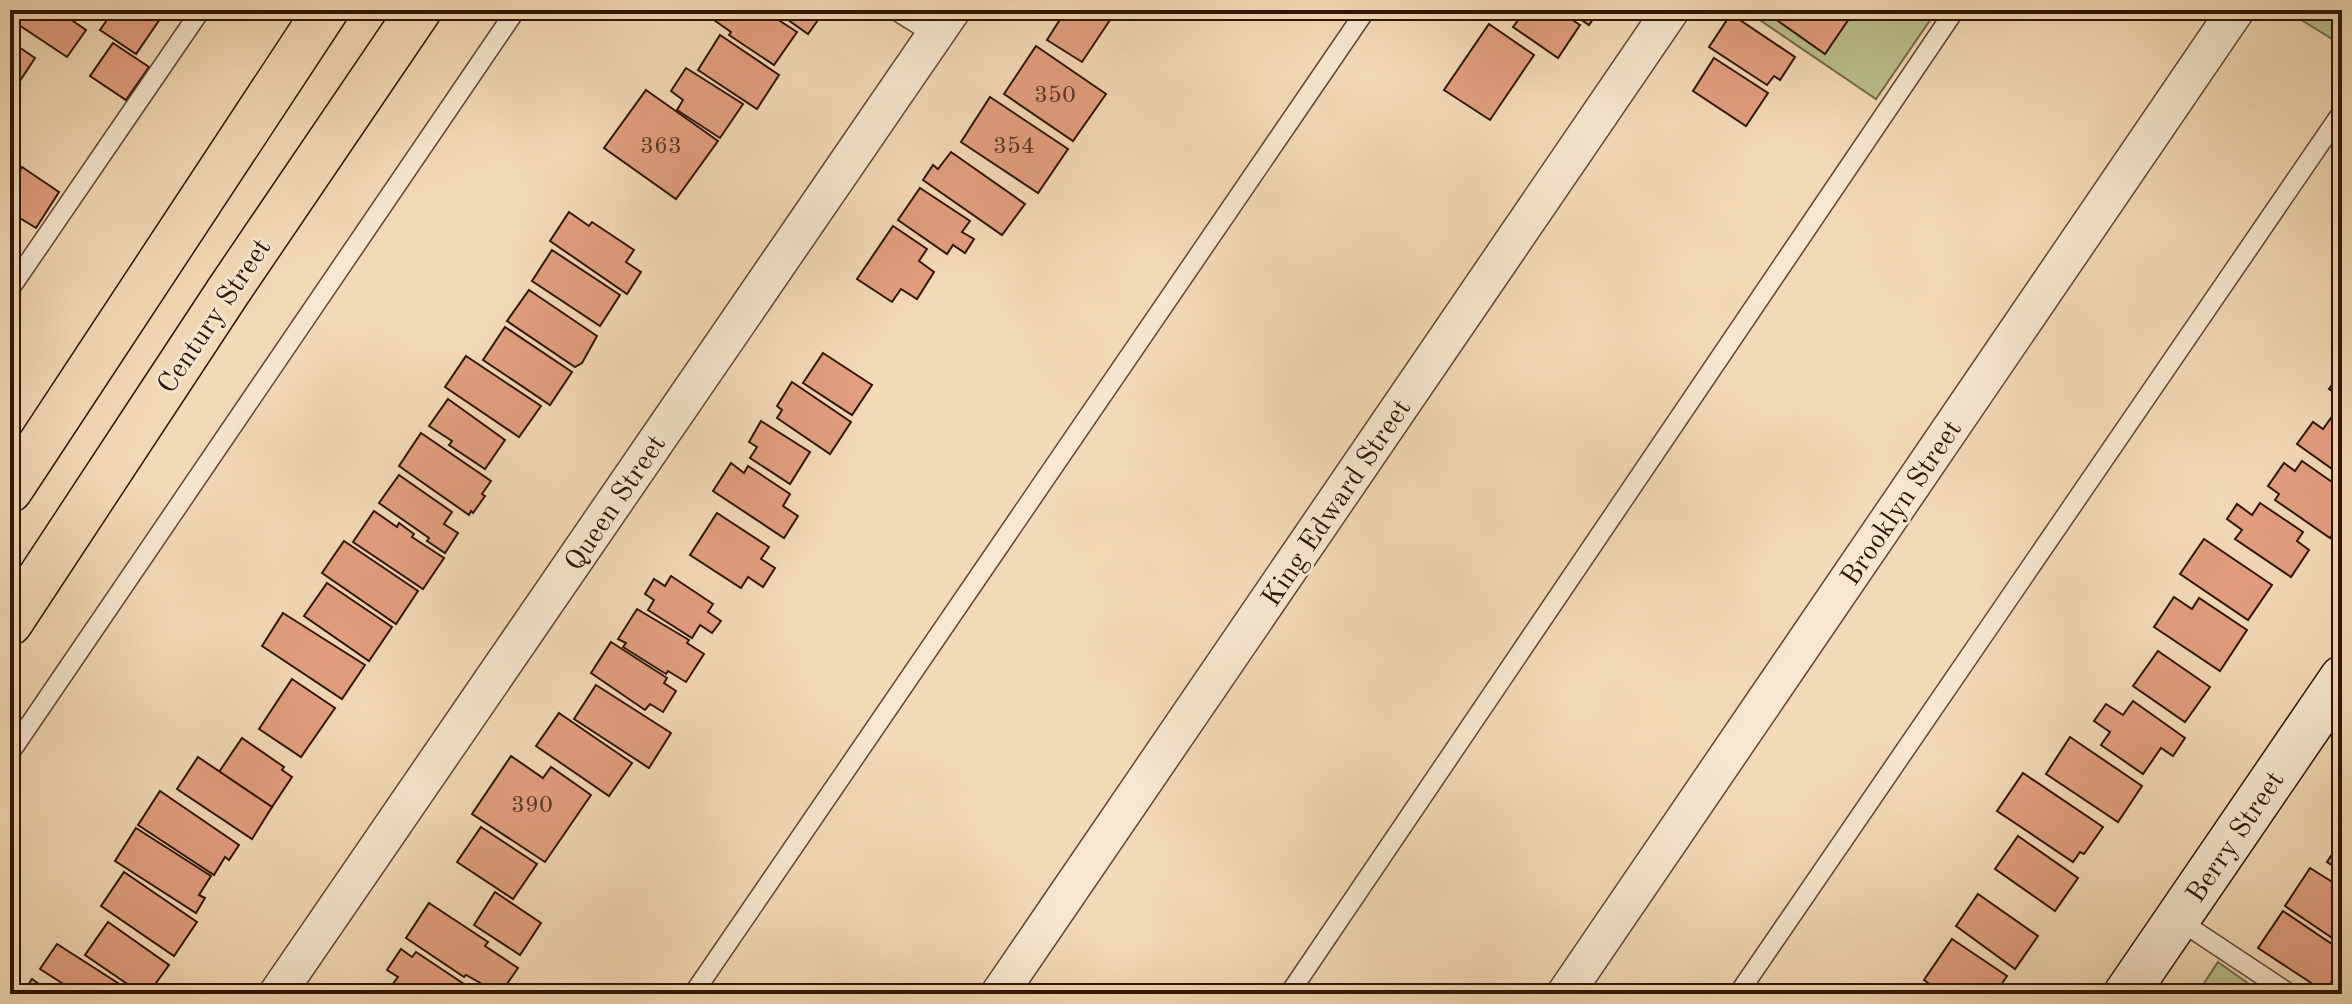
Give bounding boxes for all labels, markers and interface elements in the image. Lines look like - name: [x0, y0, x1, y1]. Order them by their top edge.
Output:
- house number: 350: [1034, 84, 1076, 108]
- house number: 363: [640, 135, 682, 159]
- house number: 354: [993, 135, 1035, 159]
- street label: Century Street: [154, 234, 277, 399]
- street label: King Edward Street: [1258, 395, 1417, 612]
- street label: Brooklyn Street: [1837, 416, 1968, 591]
- street label: Queen Street: [561, 431, 672, 577]
- street label: Berry Street: [2182, 767, 2291, 909]
- house number: 390: [511, 794, 553, 818]

